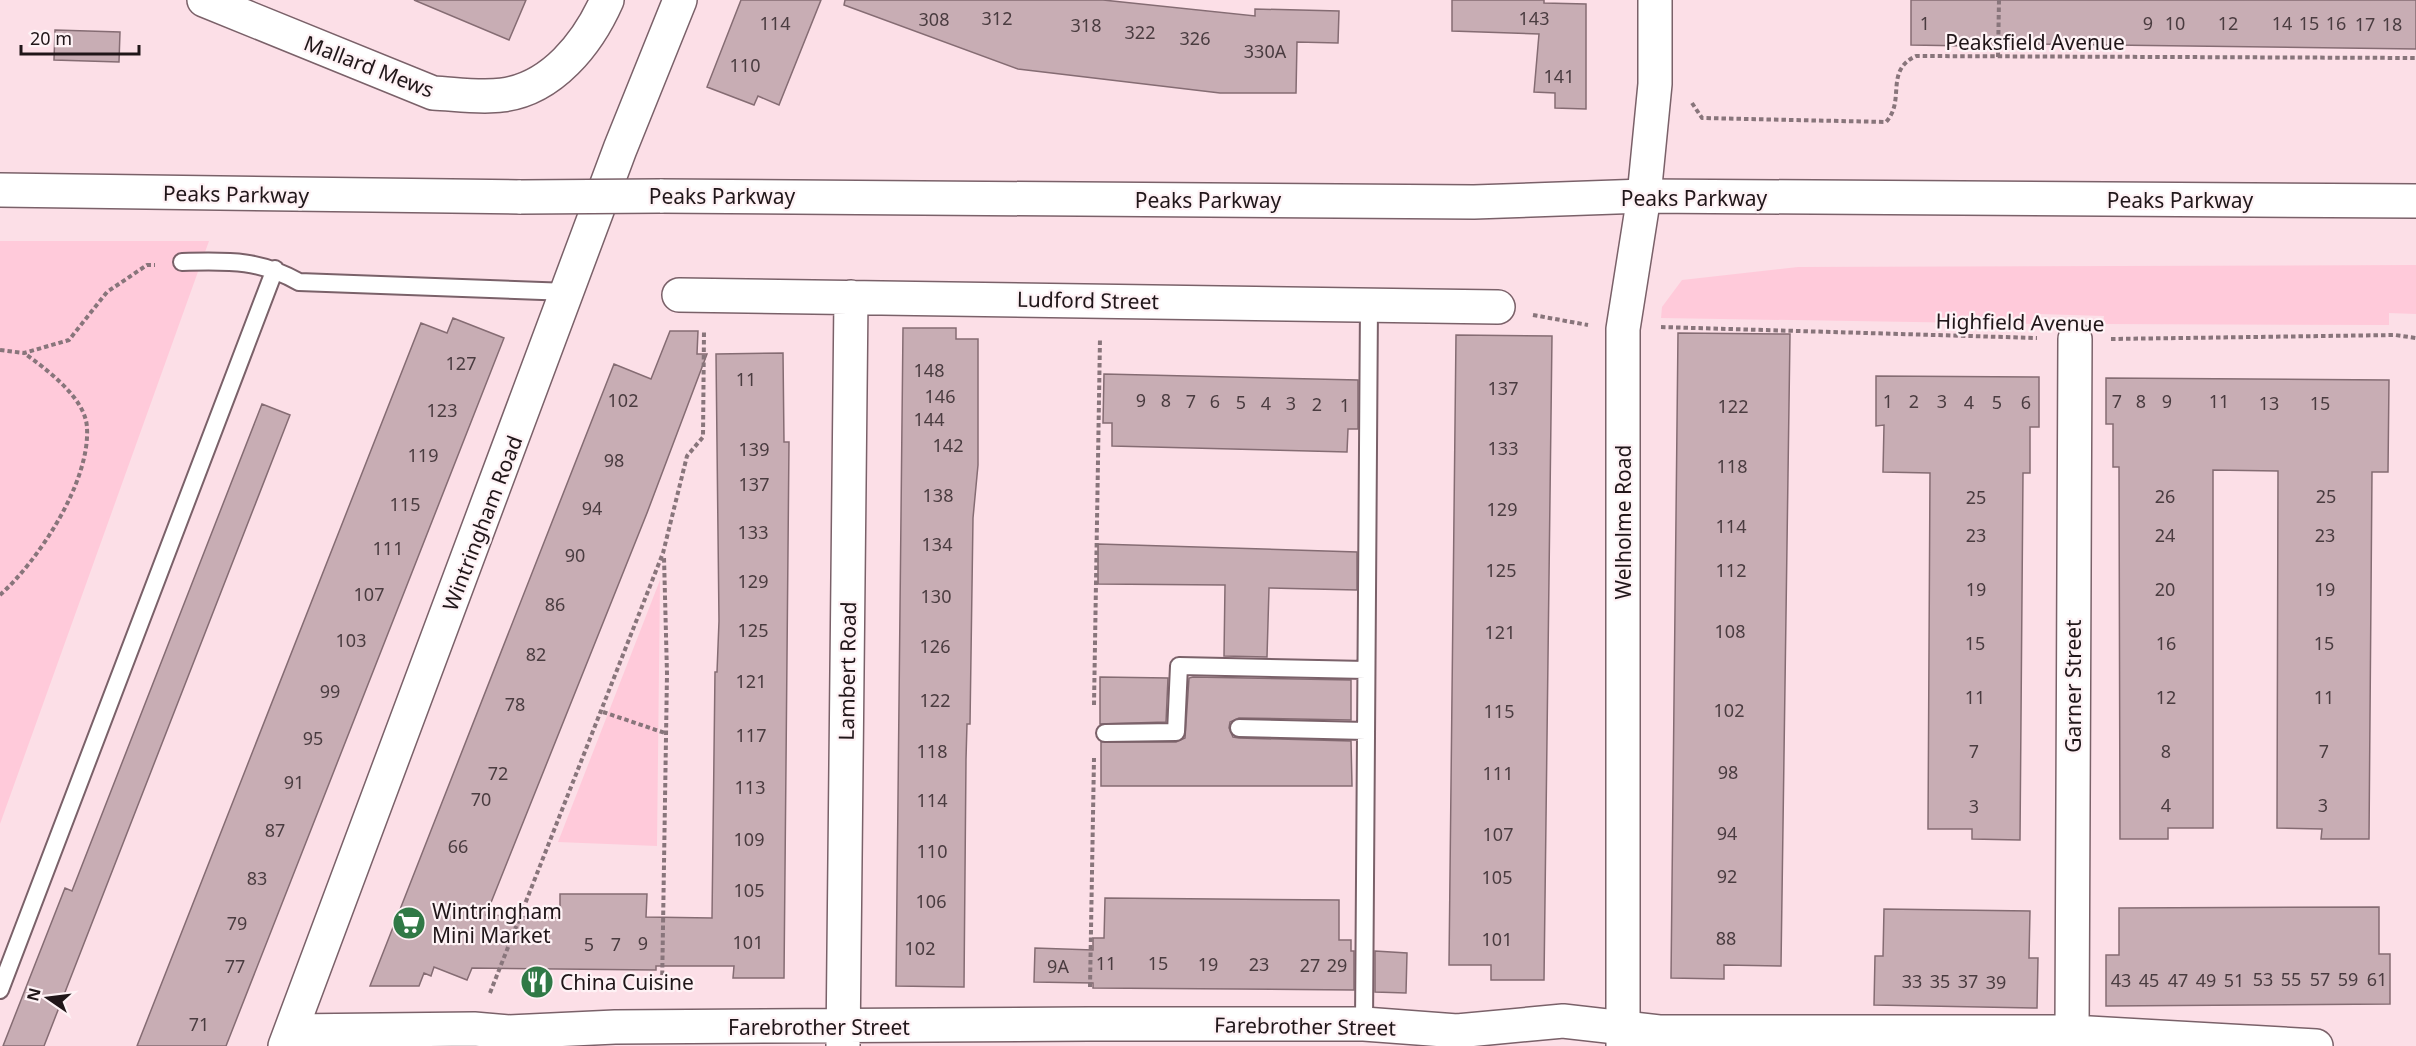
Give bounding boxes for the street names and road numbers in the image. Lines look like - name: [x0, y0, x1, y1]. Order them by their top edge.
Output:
- street label: Mallard Mews: [300, 28, 438, 104]
- street label: Peaksfield Avenue: [1945, 28, 2125, 56]
- street label: Peaks Parkway: [163, 179, 310, 209]
- street label: Peaks Parkway: [649, 182, 796, 210]
- street label: Peaks Parkway: [1621, 184, 1768, 212]
- street label: Peaks Parkway: [1135, 186, 1282, 214]
- street label: Peaks Parkway: [2107, 186, 2254, 214]
- street label: Ludford Street: [1017, 285, 1160, 315]
- street label: Highfield Avenue: [1935, 307, 2105, 337]
- street label: Wintringham Road: [436, 431, 528, 615]
- street label: Welholme Road: [1609, 445, 1637, 599]
- street label: Lambert Road: [832, 601, 862, 741]
- street label: Garner Street: [2059, 619, 2087, 753]
- street label: Farebrother Street: [1214, 1010, 1397, 1042]
- street label: Farebrother Street: [728, 1013, 910, 1041]

